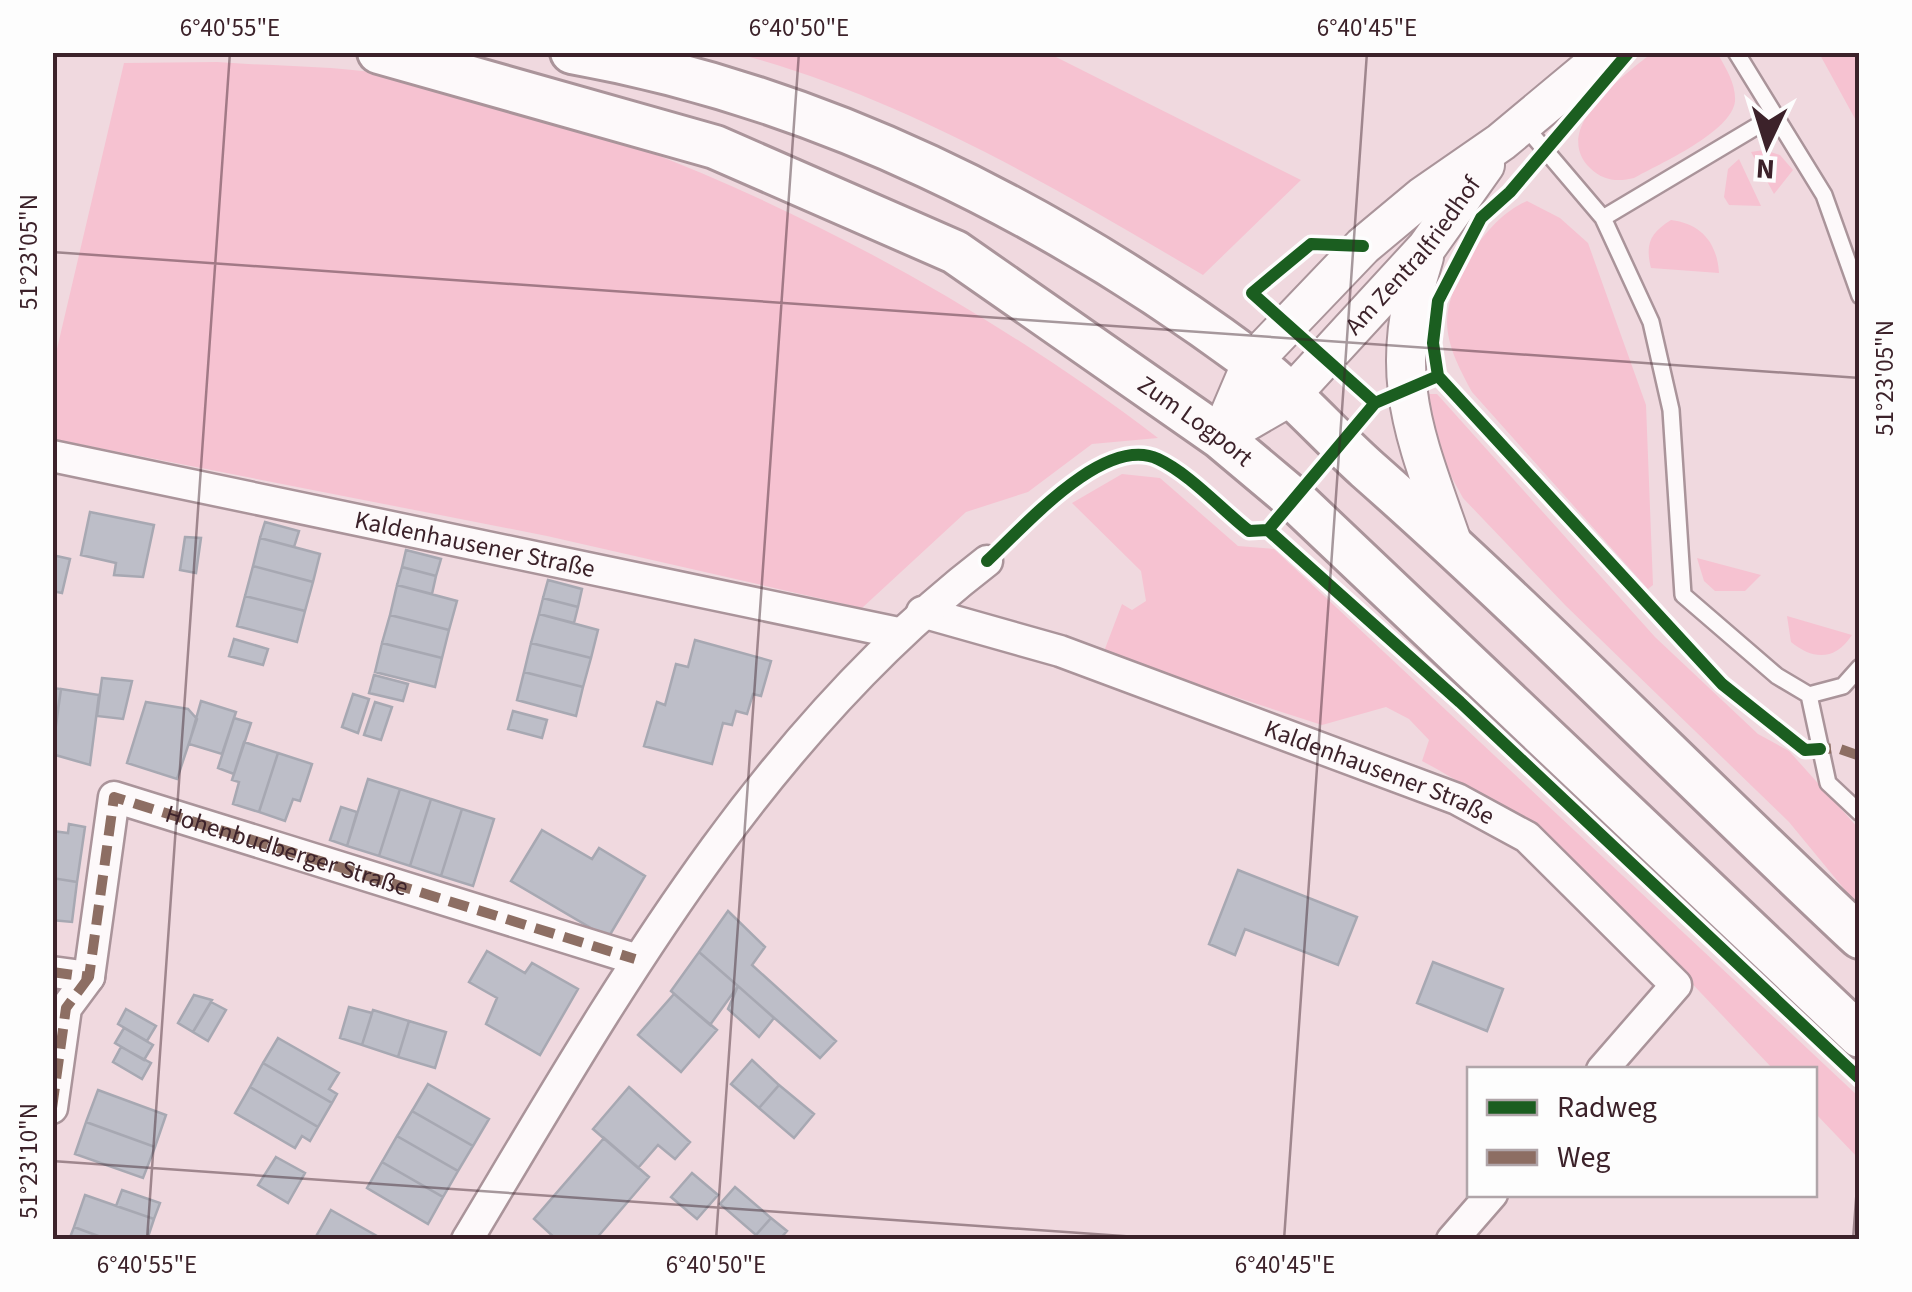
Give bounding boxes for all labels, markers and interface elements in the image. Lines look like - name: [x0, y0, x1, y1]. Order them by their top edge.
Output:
- text: 6°40'55"E: [180, 10, 280, 46]
- text: 6°40'50"E: [749, 10, 849, 46]
- text: 6°40'45"E: [1317, 10, 1417, 46]
- north arrow: [1717, 95, 1817, 195]
- text: N: [1755, 148, 1776, 190]
- street label: Am Zentralfriedhof: [1337, 168, 1490, 343]
- text: 51°23'05"N: [11, 194, 47, 310]
- text: 51°23'05"N: [1867, 320, 1903, 436]
- street label: Zum Logport: [1130, 367, 1261, 476]
- street label: Kaldenhausener Straße: [351, 502, 598, 587]
- street label: Kaldenhausener Straße: [1259, 711, 1501, 834]
- street label: Hohenbudberger Straße: [161, 796, 413, 905]
- legend: [1467, 1067, 1817, 1197]
- text: Radweg: [1557, 1086, 1657, 1129]
- text: 51°23'10"N: [11, 1103, 47, 1219]
- text: Weg: [1557, 1136, 1610, 1179]
- text: 6°40'55"E: [97, 1247, 197, 1283]
- text: 6°40'50"E: [666, 1247, 766, 1283]
- text: 6°40'45"E: [1235, 1247, 1335, 1283]

